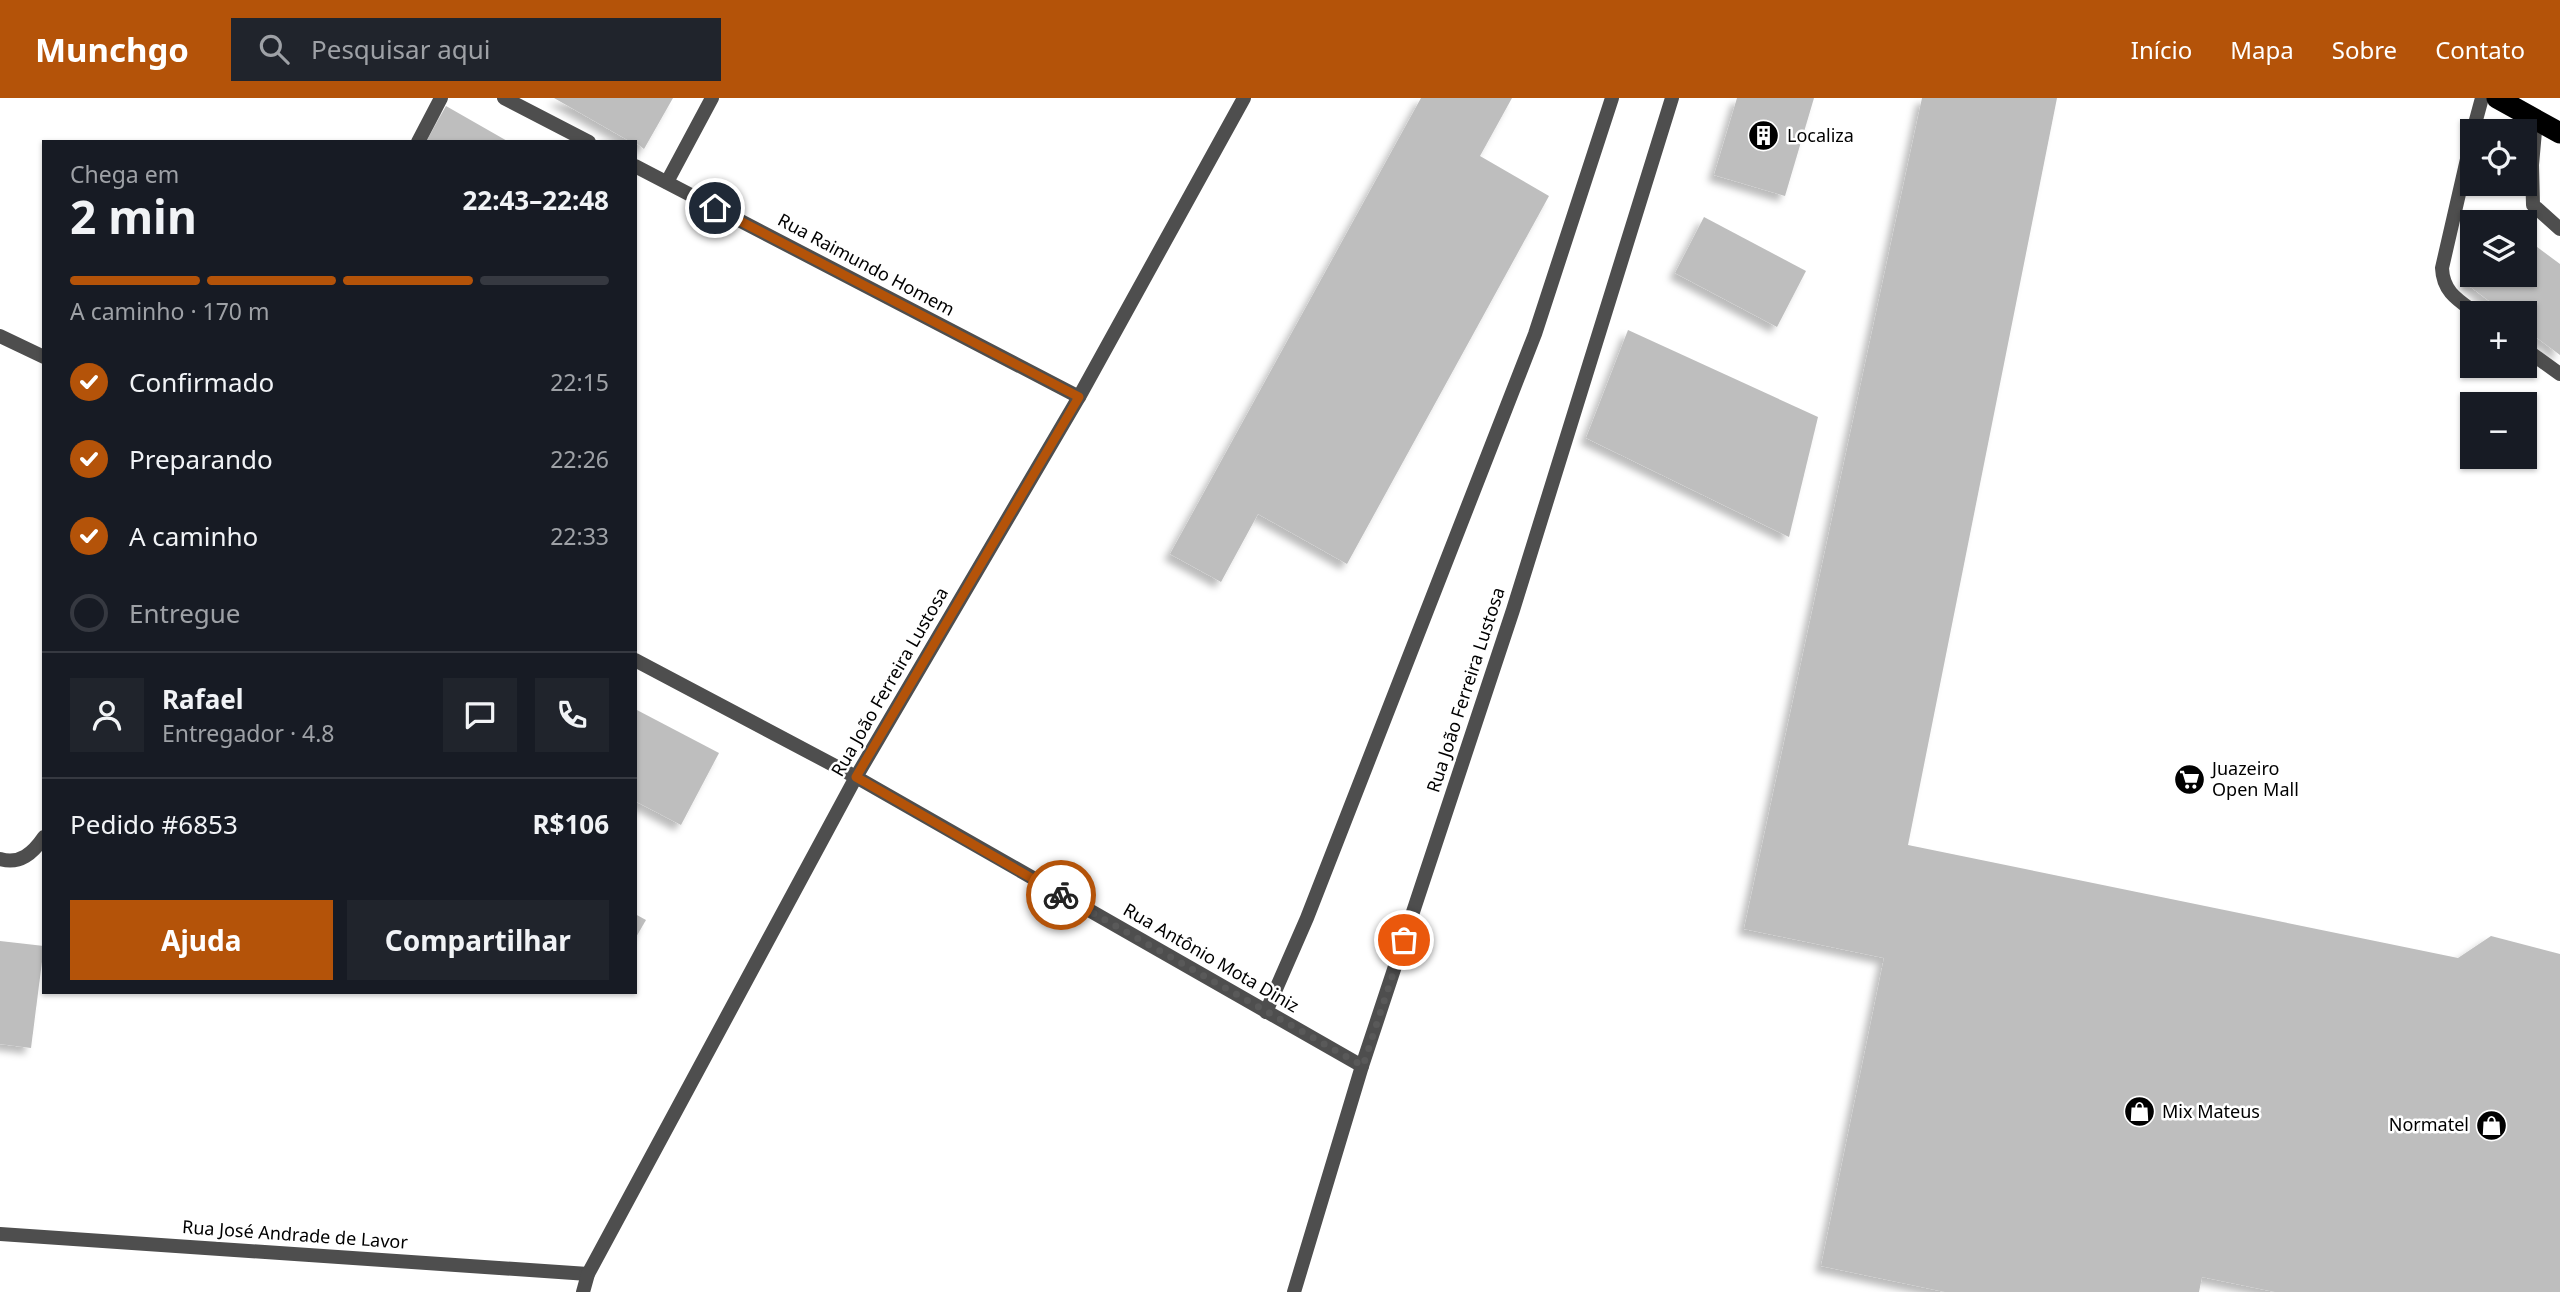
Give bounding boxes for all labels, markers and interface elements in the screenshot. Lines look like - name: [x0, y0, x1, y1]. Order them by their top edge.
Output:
- search box: [231, 18, 721, 81]
- text: Munchgo: [35, 27, 189, 72]
- icon: search: [255, 30, 293, 68]
- text: Pesquisar aqui: [311, 31, 491, 67]
- text: Início: [2131, 33, 2192, 66]
- text: Mapa: [2230, 33, 2294, 66]
- text: Sobre: [2332, 33, 2397, 66]
- text: Contato: [2435, 33, 2525, 66]
- building icon: Localiza: [1747, 119, 1781, 153]
- map controls: [2460, 119, 2537, 469]
- button: locate: [2460, 119, 2537, 196]
- place label: Localiza: [1787, 123, 1854, 147]
- text: Chega em: [70, 158, 179, 190]
- pin: [685, 178, 745, 238]
- text: 22:43–22:48: [462, 182, 609, 218]
- text: 2 min: [70, 185, 197, 247]
- icon: home: [696, 189, 734, 227]
- street label: Rua Raimundo Homem: [774, 207, 959, 321]
- button: layers: [2460, 210, 2537, 287]
- text: A caminho · 170 m: [70, 295, 269, 327]
- button: +: [2460, 301, 2537, 378]
- icon: check: [70, 363, 108, 401]
- text: Confirmado: [129, 364, 274, 400]
- text: 22:15: [550, 366, 609, 398]
- button: −: [2460, 392, 2537, 469]
- icon: check: [70, 440, 108, 478]
- text: Preparando: [129, 441, 273, 477]
- text: 22:26: [550, 443, 609, 475]
- icon: check: [70, 517, 108, 555]
- text: A caminho: [129, 518, 258, 554]
- text: 22:33: [550, 520, 609, 552]
- street label: Rua João Ferreira Lustosa: [825, 583, 953, 780]
- street label: Rua João Ferreira Lustosa: [1420, 584, 1510, 795]
- text: Entregue: [129, 595, 241, 631]
- button: person: [70, 678, 144, 752]
- button: chat: [443, 678, 517, 752]
- button: phone: [535, 678, 609, 752]
- text: Rafael: [162, 681, 244, 717]
- text: Entregador · 4.8: [162, 717, 335, 749]
- place label: Juazeiro Open Mall: [2210, 756, 2299, 801]
- supermarket icon: Juazeiro Open Mall: [2172, 762, 2206, 796]
- text: Pedido #6853: [70, 806, 238, 842]
- text: R$106: [532, 806, 609, 842]
- courier: [1026, 860, 1096, 930]
- icon: bike: [1042, 876, 1080, 914]
- street label: Rua Antônio Mota Diniz: [1119, 897, 1304, 1017]
- button: Ajuda: [70, 900, 333, 980]
- button: Compartilhar: [347, 900, 609, 980]
- pin: [1374, 910, 1434, 970]
- icon: bag: [1385, 921, 1423, 959]
- shop icon: Mix Mateus: [2122, 1095, 2156, 1129]
- place label: Mix Mateus: [2162, 1099, 2260, 1123]
- shop icon: Normatel: [2475, 1108, 2509, 1142]
- place label: Normatel: [2389, 1112, 2469, 1136]
- street label: Rua José Andrade de Lavor: [181, 1214, 409, 1254]

